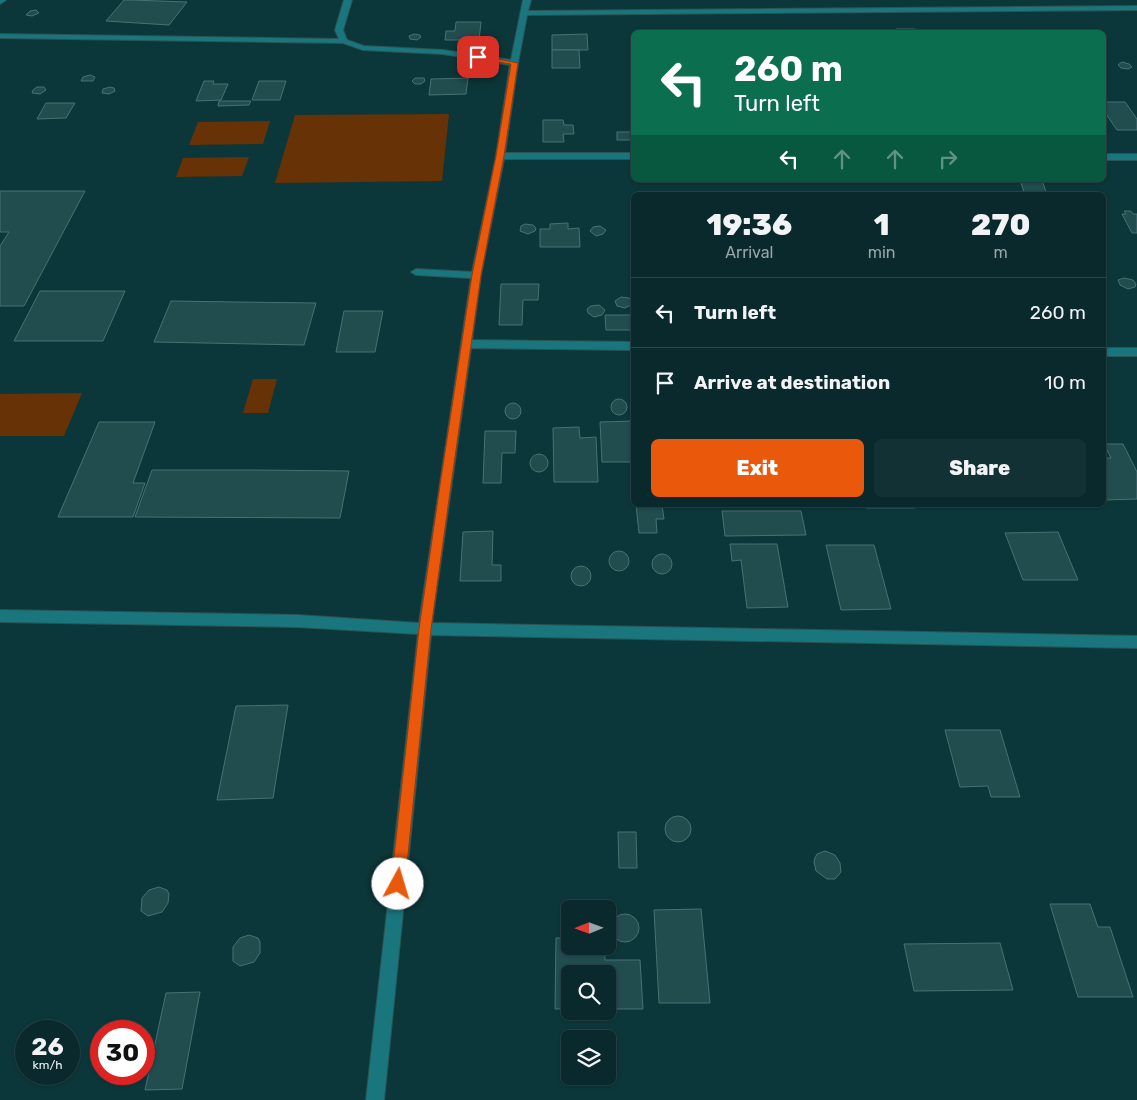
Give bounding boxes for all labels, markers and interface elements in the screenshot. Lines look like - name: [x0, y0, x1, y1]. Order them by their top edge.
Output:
- pin: [457, 36, 499, 78]
- icon: arrive: [464, 43, 492, 71]
- text: 260 m: [734, 48, 843, 90]
- icon: left: [651, 50, 716, 115]
- text: Turn left: [734, 90, 820, 117]
- icon: left: [775, 145, 803, 173]
- icon: ahead: [828, 145, 856, 173]
- icon: ahead: [881, 145, 909, 173]
- icon: right: [934, 145, 962, 173]
- text: 19:36: [707, 207, 792, 243]
- text: 1: [874, 207, 890, 243]
- text: 270: [971, 207, 1030, 243]
- text: Arrival: [725, 243, 773, 262]
- text: min: [868, 243, 896, 262]
- text: m: [994, 243, 1008, 262]
- icon: left: [651, 299, 679, 327]
- text: Turn left: [694, 301, 776, 324]
- text: 260 m: [1030, 301, 1086, 324]
- icon: arrive: [651, 369, 679, 397]
- text: Arrive at destination: [694, 371, 890, 394]
- text: 10 m: [1044, 371, 1086, 394]
- button: Exit: [651, 439, 864, 497]
- button: Share: [874, 439, 1086, 497]
- position arrow: [371, 857, 423, 909]
- north arrow: [561, 900, 616, 955]
- map controls: [561, 900, 616, 1085]
- button: search: [561, 965, 616, 1020]
- speed limit sign: 30: [90, 1020, 155, 1085]
- button: layers: [561, 1030, 616, 1085]
- text: 26: [31, 1032, 64, 1061]
- text: km/h: [33, 1058, 62, 1072]

